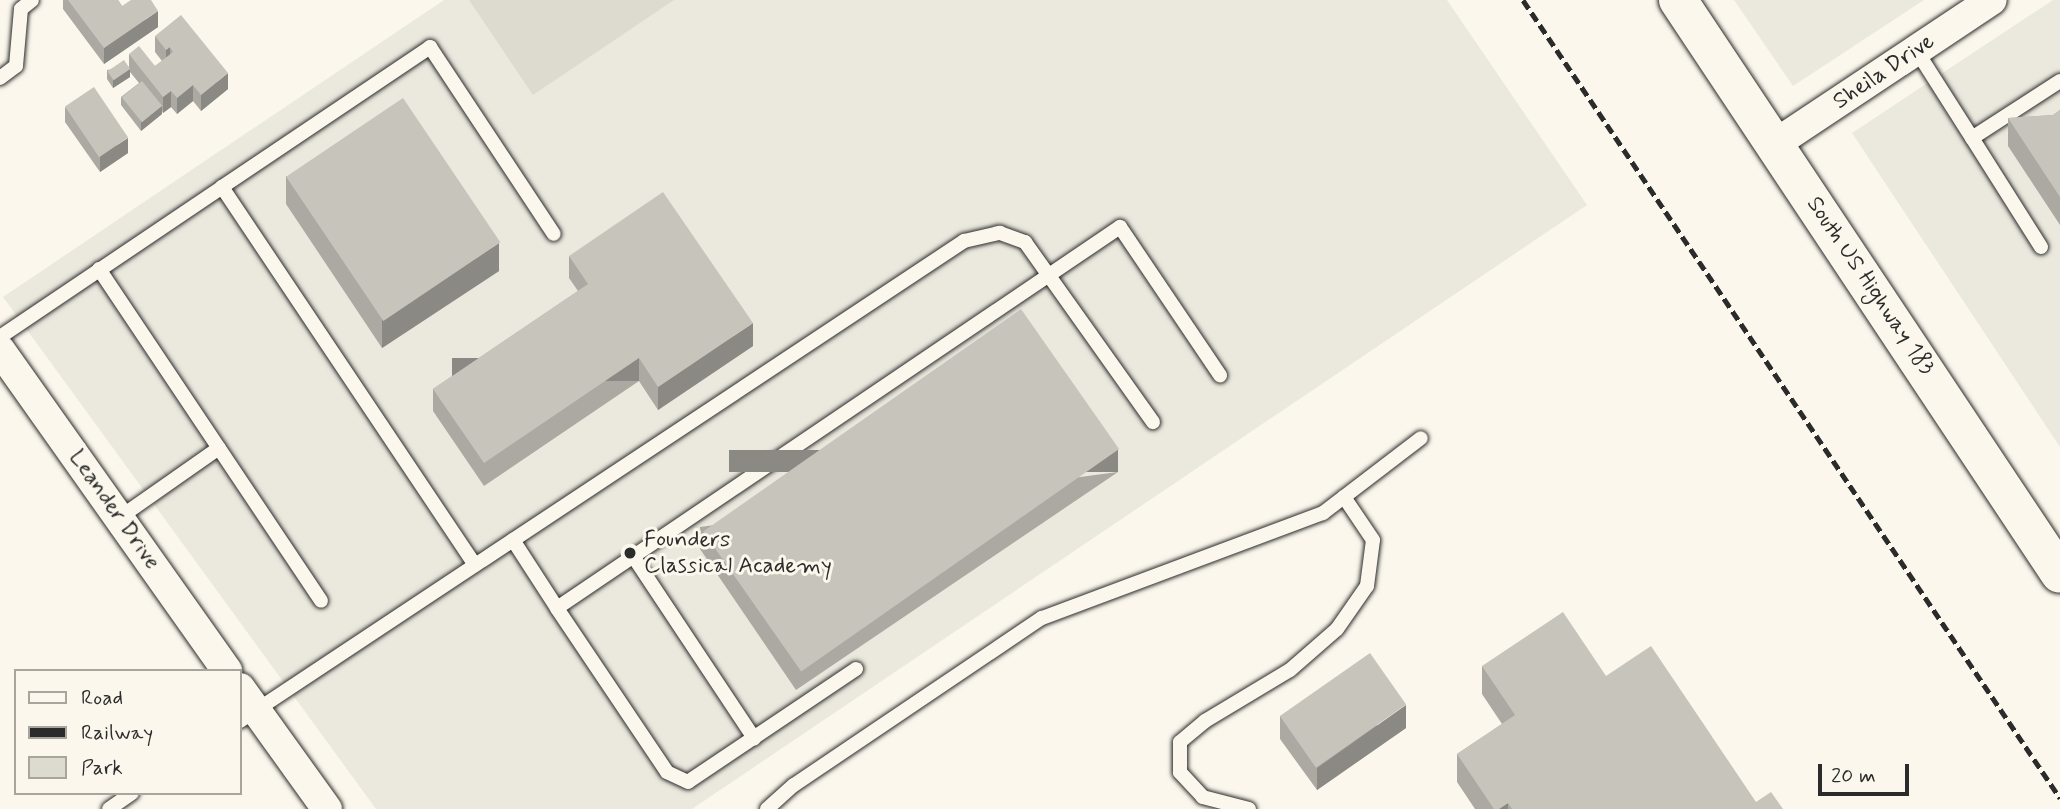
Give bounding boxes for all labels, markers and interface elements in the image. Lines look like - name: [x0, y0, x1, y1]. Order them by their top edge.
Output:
- street label: Sheila Drive: [1829, 28, 1939, 116]
- street label: South US Highway 183: [1800, 192, 1940, 380]
- street label: Leander Drive: [63, 445, 165, 575]
- place label: Founders Classical Academy: [644, 526, 832, 580]
- marker: Founders Classical Academy: [622, 545, 638, 561]
- legend: [14, 669, 242, 795]
- text: Road: [81, 684, 123, 712]
- text: Railway: [81, 719, 153, 747]
- scale bar: [1822, 750, 1913, 794]
- text: Park: [81, 754, 123, 782]
- text: 20 m: [1831, 762, 1876, 790]

